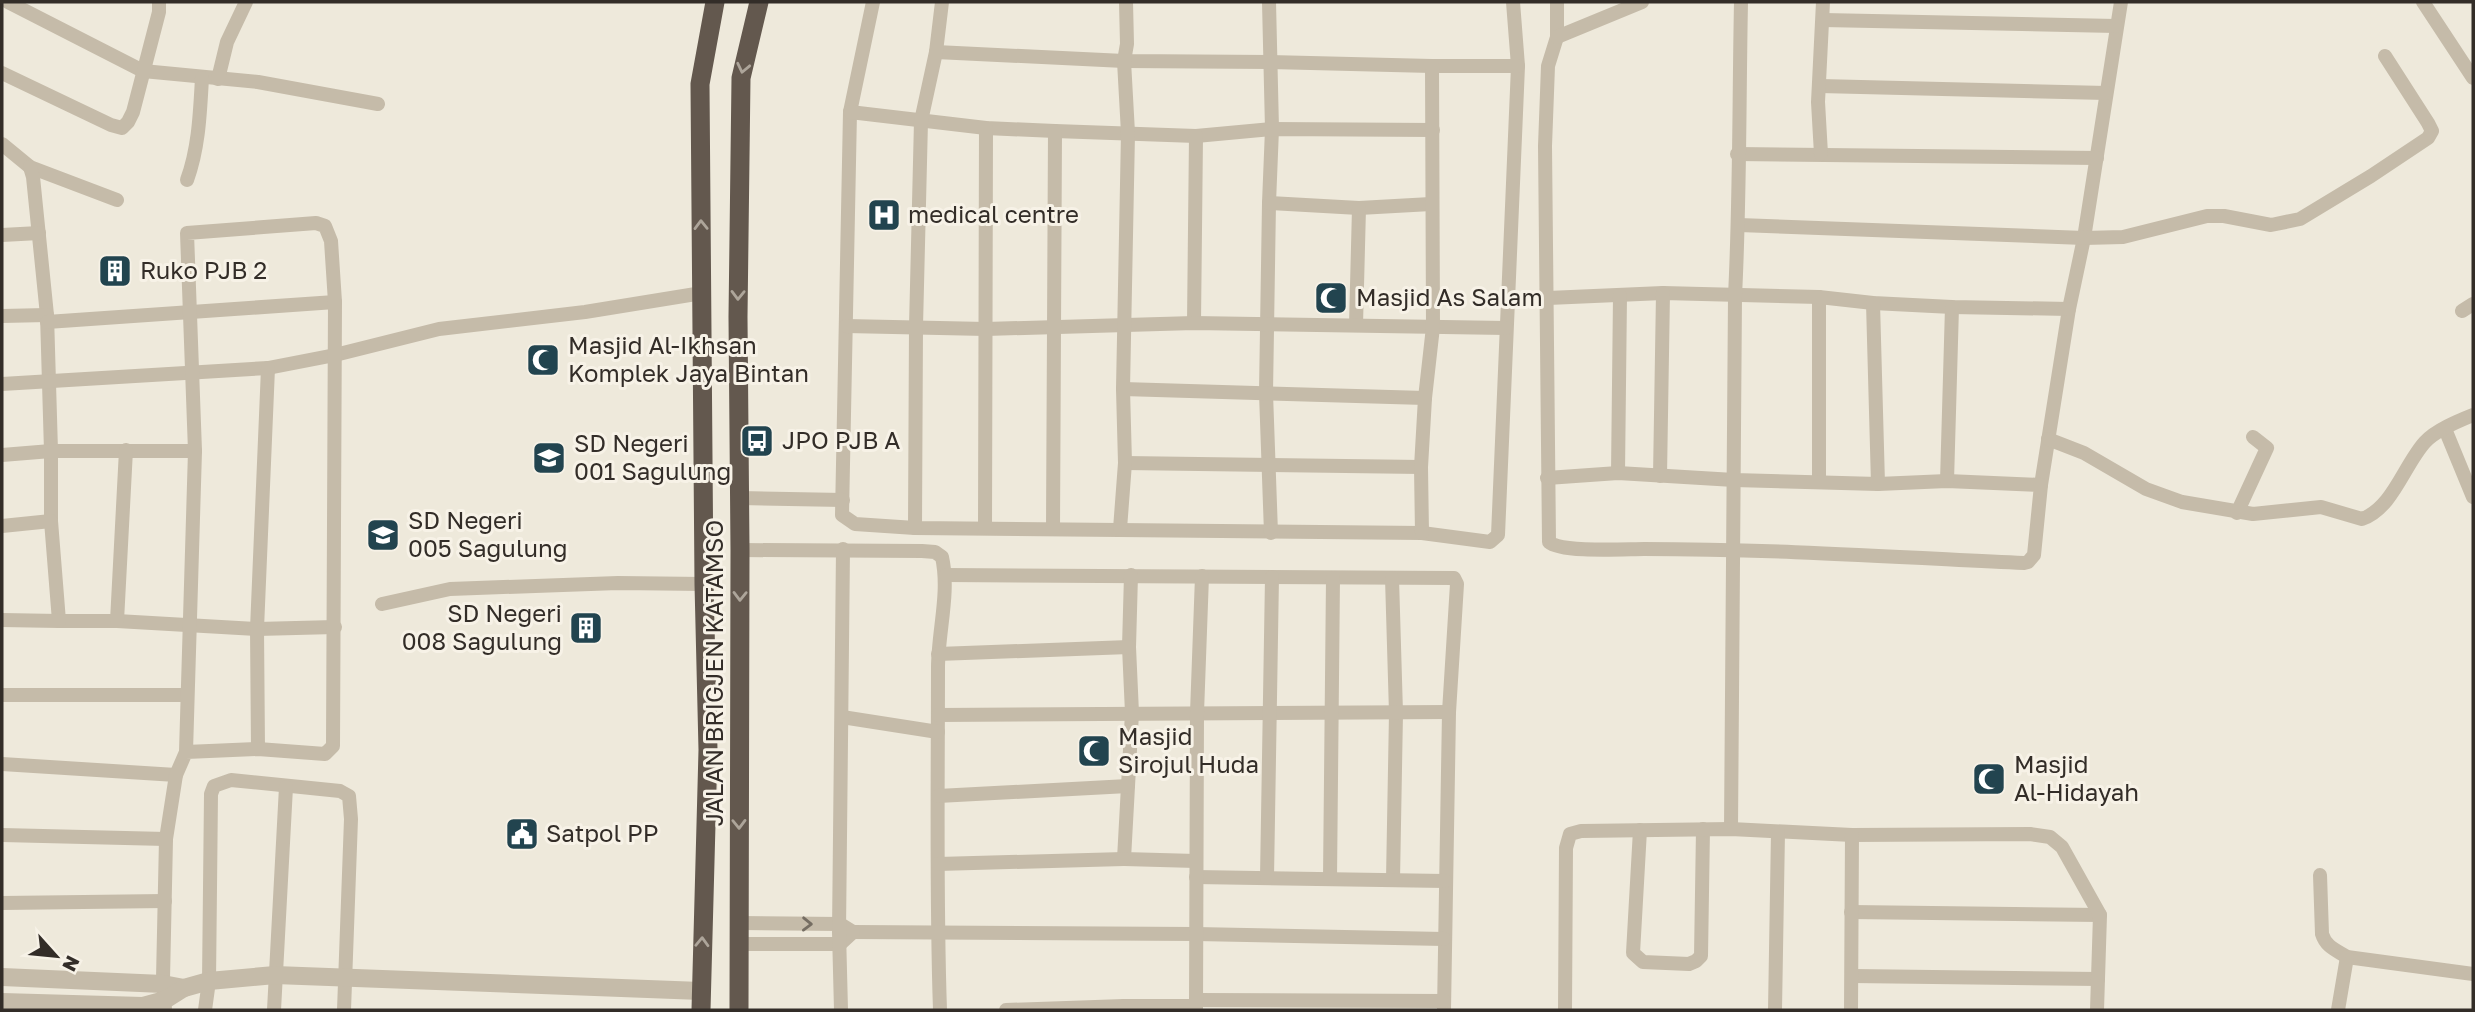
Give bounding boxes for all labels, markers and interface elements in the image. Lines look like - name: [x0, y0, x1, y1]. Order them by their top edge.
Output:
- one-way arrow: [737, 62, 752, 74]
- hospital icon: medical centre: [865, 196, 903, 234]
- place label: medical centre: [908, 199, 1079, 228]
- one-way arrow: [694, 219, 709, 230]
- building icon: Ruko PJB 2: [96, 252, 134, 290]
- place label: Ruko PJB 2: [140, 255, 267, 284]
- mosque icon: Masjid As Salam: [1312, 279, 1350, 317]
- place label: Masjid As Salam: [1356, 282, 1543, 311]
- one-way arrow: [730, 291, 746, 301]
- place label: Masjid Al-Ikhsan Komplek Jaya Bintan: [568, 330, 809, 387]
- mosque icon: Masjid Al-Ikhsan Komplek Jaya Bintan: [524, 341, 562, 379]
- bus stop icon: JPO PJB A: [738, 422, 776, 460]
- place label: JPO PJB A: [782, 425, 900, 454]
- place label: SD Negeri 001 Sagulung: [574, 428, 731, 485]
- school or university icon: SD Negeri 001 Sagulung: [530, 439, 568, 477]
- place label: SD Negeri 005 Sagulung: [408, 505, 568, 562]
- school or university icon: SD Negeri 005 Sagulung: [364, 516, 402, 554]
- street label: JALAN BRIGJEN KATAMSO: [699, 520, 728, 826]
- one-way arrow: [732, 592, 748, 602]
- place label: SD Negeri 008 Sagulung: [402, 598, 562, 655]
- building icon: SD Negeri 008 Sagulung: [567, 609, 605, 647]
- place label: Masjid Sirojul Huda: [1118, 721, 1259, 778]
- mosque icon: Masjid Sirojul Huda: [1075, 732, 1113, 770]
- place label: Masjid Al-Hidayah: [2014, 749, 2139, 806]
- mosque icon: Masjid Al-Hidayah: [1970, 760, 2008, 798]
- public building icon: Satpol PP: [503, 815, 541, 853]
- place label: Satpol PP: [546, 818, 659, 847]
- one-way arrow: [731, 819, 747, 830]
- one-way arrow: [802, 916, 813, 931]
- north arrow: [21, 921, 91, 991]
- one-way arrow: [695, 936, 710, 947]
- text: N: [58, 952, 85, 976]

